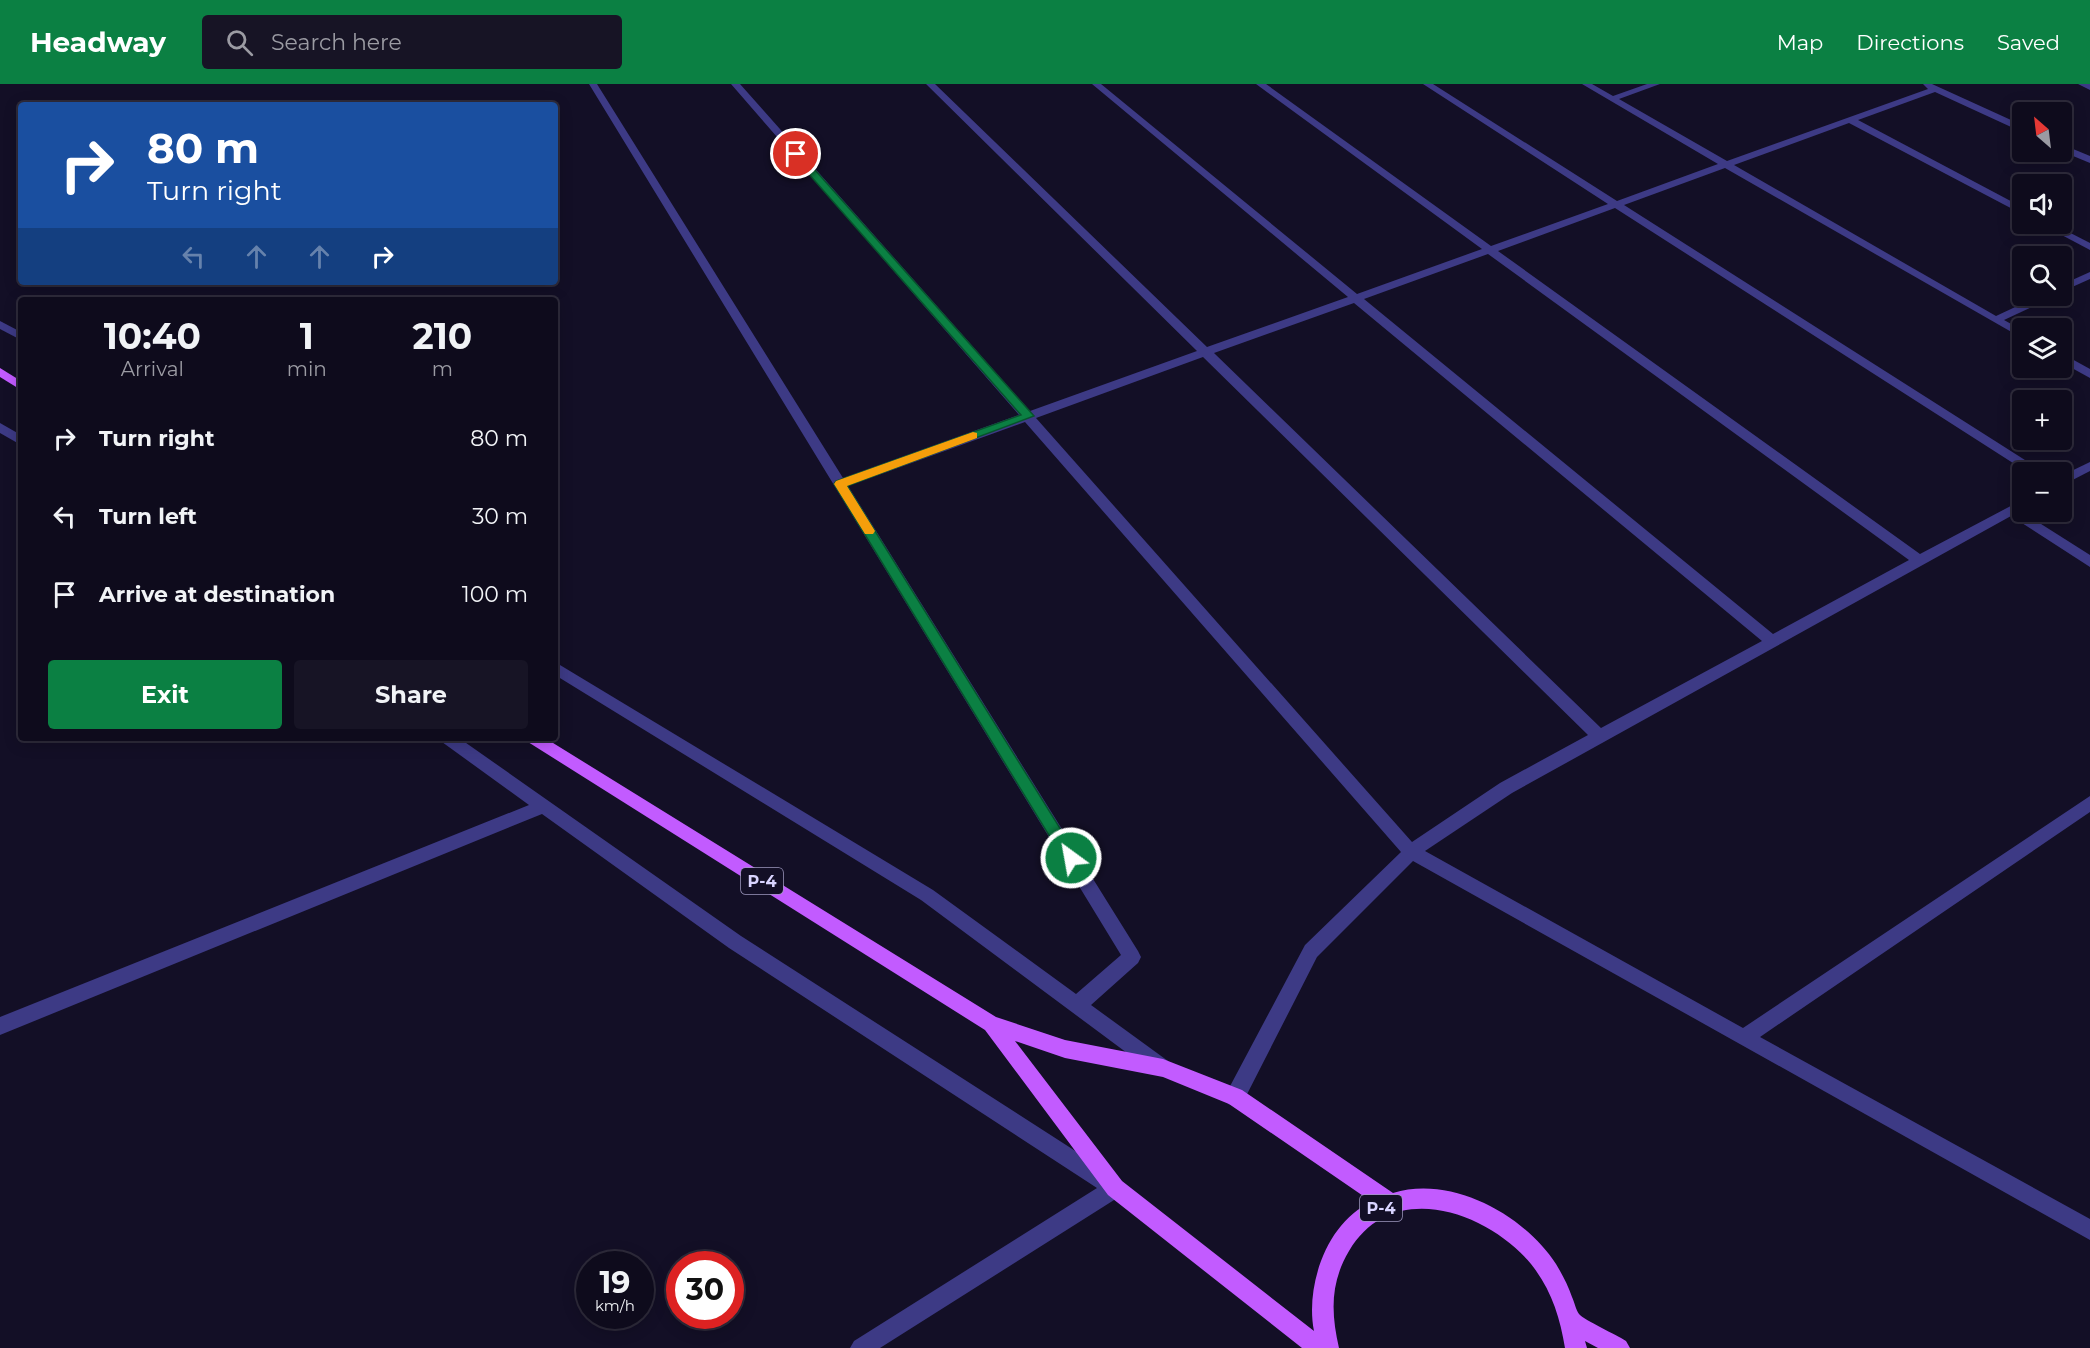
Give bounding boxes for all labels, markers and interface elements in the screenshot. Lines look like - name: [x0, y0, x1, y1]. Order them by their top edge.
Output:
- search box: [202, 15, 622, 69]
- text: Headway: [30, 25, 166, 59]
- icon: search: [223, 26, 256, 59]
- text: Search here: [271, 29, 402, 56]
- text: Map: [1777, 30, 1823, 55]
- text: Directions: [1856, 30, 1964, 55]
- text: Saved: [1997, 30, 2060, 55]
- north arrow: [2012, 102, 2072, 162]
- map controls: [2012, 102, 2072, 522]
- text: 80 m: [147, 122, 259, 174]
- icon: right: [48, 126, 126, 204]
- pin: [770, 128, 821, 179]
- icon: arrive: [779, 137, 812, 170]
- text: Turn right: [147, 174, 282, 207]
- button: sound: [2012, 174, 2072, 234]
- icon: left: [177, 240, 210, 273]
- icon: ahead: [240, 240, 273, 273]
- icon: ahead: [303, 240, 336, 273]
- icon: right: [366, 240, 399, 273]
- button: search: [2012, 246, 2072, 306]
- text: 10:40: [104, 314, 201, 358]
- text: 1: [300, 314, 314, 358]
- text: 210: [412, 314, 472, 358]
- button: layers: [2012, 318, 2072, 378]
- text: Arrival: [121, 357, 184, 381]
- text: min: [287, 357, 327, 381]
- text: m: [432, 357, 453, 381]
- button: +: [2012, 390, 2072, 450]
- icon: right: [48, 422, 81, 455]
- text: Turn right: [99, 425, 214, 452]
- text: 80 m: [470, 425, 528, 452]
- button: −: [2012, 462, 2072, 522]
- icon: left: [48, 500, 81, 533]
- text: Turn left: [99, 503, 197, 530]
- text: 30 m: [472, 503, 528, 530]
- icon: arrive: [48, 578, 81, 611]
- text: Arrive at destination: [99, 581, 335, 608]
- text: 100 m: [462, 581, 528, 608]
- button: Exit: [48, 660, 282, 729]
- button: Share: [294, 660, 528, 729]
- position arrow: [1039, 826, 1103, 890]
- road number: P-4: [741, 868, 783, 894]
- road number: P-4: [1360, 1195, 1402, 1221]
- speed limit sign: 30: [666, 1251, 744, 1329]
- text: 19: [600, 1264, 630, 1301]
- text: km/h: [595, 1296, 635, 1315]

